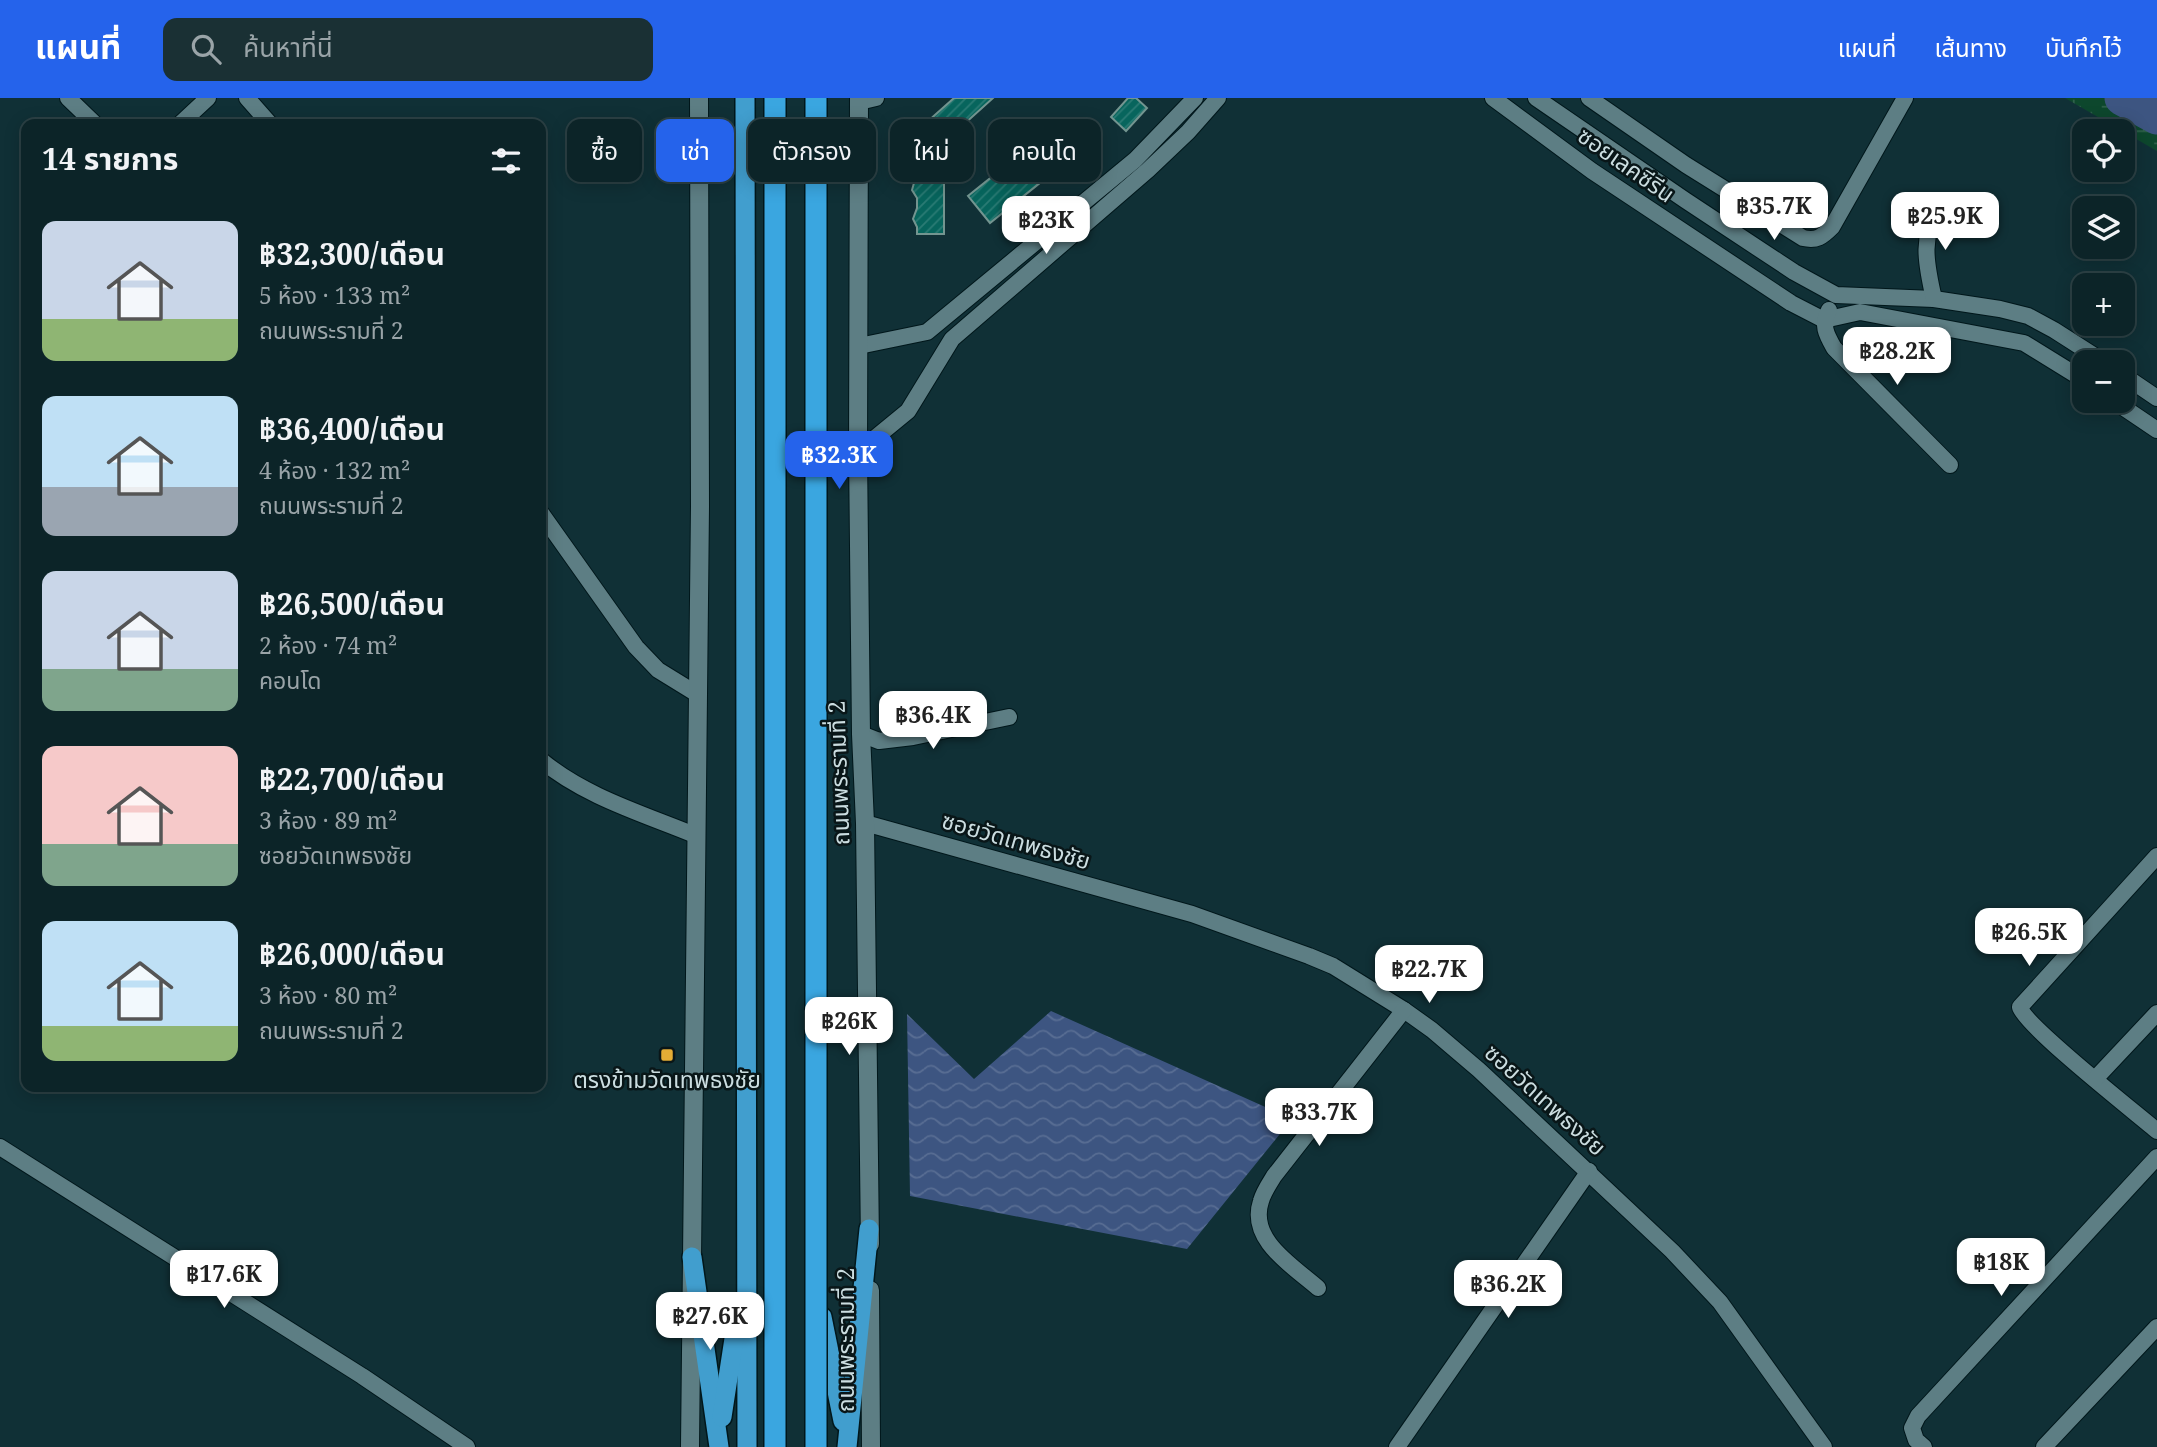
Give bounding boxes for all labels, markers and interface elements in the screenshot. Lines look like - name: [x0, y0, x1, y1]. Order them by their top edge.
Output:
- search box: [163, 18, 653, 81]
- text: แผนที่: [35, 24, 121, 69]
- text: ค้นหาที่นี่: [243, 29, 333, 65]
- icon: search: [187, 30, 225, 68]
- text: แผนที่: [1838, 31, 1896, 64]
- text: เส้นทาง: [1934, 31, 2007, 64]
- text: บันทึกไว้: [2045, 31, 2122, 64]
- chip: ซื้อ: [567, 119, 642, 182]
- chip: เช่า: [656, 119, 734, 182]
- chip: ตัวกรอง: [748, 119, 876, 182]
- chip: ใหม่: [890, 119, 974, 182]
- chip: คอนโด: [988, 119, 1101, 182]
- street label: ซอยเลคซีรีน: [1572, 119, 1681, 209]
- map controls: [2072, 119, 2135, 413]
- button: locate: [2072, 119, 2135, 182]
- text: 14 รายการ: [42, 138, 178, 179]
- icon: filters: [487, 142, 525, 180]
- pin: ฿35.7K: [1717, 183, 1831, 242]
- text: ฿35.7K: [1736, 189, 1812, 221]
- pin: ฿25.9K: [1888, 192, 2002, 252]
- button: layers: [2072, 196, 2135, 259]
- pin: ฿23K: [1005, 197, 1087, 256]
- text: ฿25.9K: [1907, 199, 1983, 231]
- text: ฿23K: [1018, 203, 1074, 235]
- text: ฿32,300/เดือน: [259, 233, 445, 274]
- icon: home: [98, 249, 182, 333]
- button: +: [2072, 273, 2135, 336]
- text: 5 ห้อง · 133 m²: [259, 279, 410, 311]
- text: ถนนพระรามที่ 2: [259, 314, 404, 346]
- pin: ฿28.2K: [1840, 328, 1954, 387]
- text: ฿28.2K: [1859, 334, 1935, 366]
- button: −: [2072, 350, 2135, 413]
- text: ฿36,400/เดือน: [259, 408, 445, 449]
- icon: home: [98, 424, 182, 508]
- pin: ฿32.3K: [782, 432, 896, 491]
- text: ฿32.3K: [801, 438, 877, 470]
- text: 4 ห้อง · 132 m²: [259, 454, 410, 486]
- text: ถนนพระรามที่ 2: [259, 489, 404, 521]
- text: ฿26,500/เดือน: [259, 583, 445, 624]
- icon: home: [98, 599, 182, 683]
- text: 2 ห้อง · 74 m²: [259, 629, 397, 661]
- text: คอนโด: [259, 664, 321, 696]
- pin: ฿36.4K: [876, 692, 990, 751]
- text: ฿36.4K: [895, 698, 971, 730]
- street label: ถนนพระรามที่ 2: [819, 700, 857, 846]
- text: ฿22,700/เดือน: [259, 758, 445, 799]
- icon: home: [98, 774, 182, 858]
- text: 3 ห้อง · 89 m²: [259, 804, 397, 836]
- street label: ซอยวัดเทพธงชัย: [938, 804, 1094, 877]
- text: ซอยวัดเทพธงชัย: [259, 839, 412, 871]
- pin: ฿26.5K: [1972, 908, 2086, 968]
- text: ฿26.5K: [1991, 915, 2067, 947]
- text: ฿26,000/เดือน: [259, 933, 445, 974]
- pin: ฿22.7K: [1372, 946, 1486, 1005]
- icon: home: [98, 949, 182, 1033]
- text: ฿22.7K: [1391, 952, 1467, 984]
- text: 3 ห้อง · 80 m²: [259, 979, 397, 1011]
- pin: ฿26K: [808, 998, 890, 1057]
- text: ฿26K: [821, 1004, 877, 1036]
- text: ถนนพระรามที่ 2: [259, 1014, 404, 1046]
- street label: ซอยวัดเทพธงชัย: [1478, 1036, 1613, 1162]
- marker: ตรงข้ามวัดเทพธงชัย: [659, 1047, 675, 1063]
- place label: ตรงข้ามวัดเทพธงชัย: [573, 1063, 761, 1095]
- pin: ฿33.7K: [1262, 1088, 1376, 1148]
- text: ฿33.7K: [1281, 1095, 1357, 1127]
- pin: ฿18K: [1960, 1238, 2042, 1298]
- text: ฿18K: [1973, 1245, 2029, 1277]
- pin: ฿17.6K: [167, 1250, 281, 1310]
- text: ฿17.6K: [186, 1257, 262, 1289]
- pin: ฿36.2K: [1451, 1260, 1565, 1320]
- text: ฿36.2K: [1470, 1267, 1546, 1299]
- street label: ถนนพระรามที่ 2: [829, 1268, 861, 1412]
- pin: ฿27.6K: [653, 1292, 767, 1352]
- text: ฿27.6K: [672, 1299, 748, 1331]

